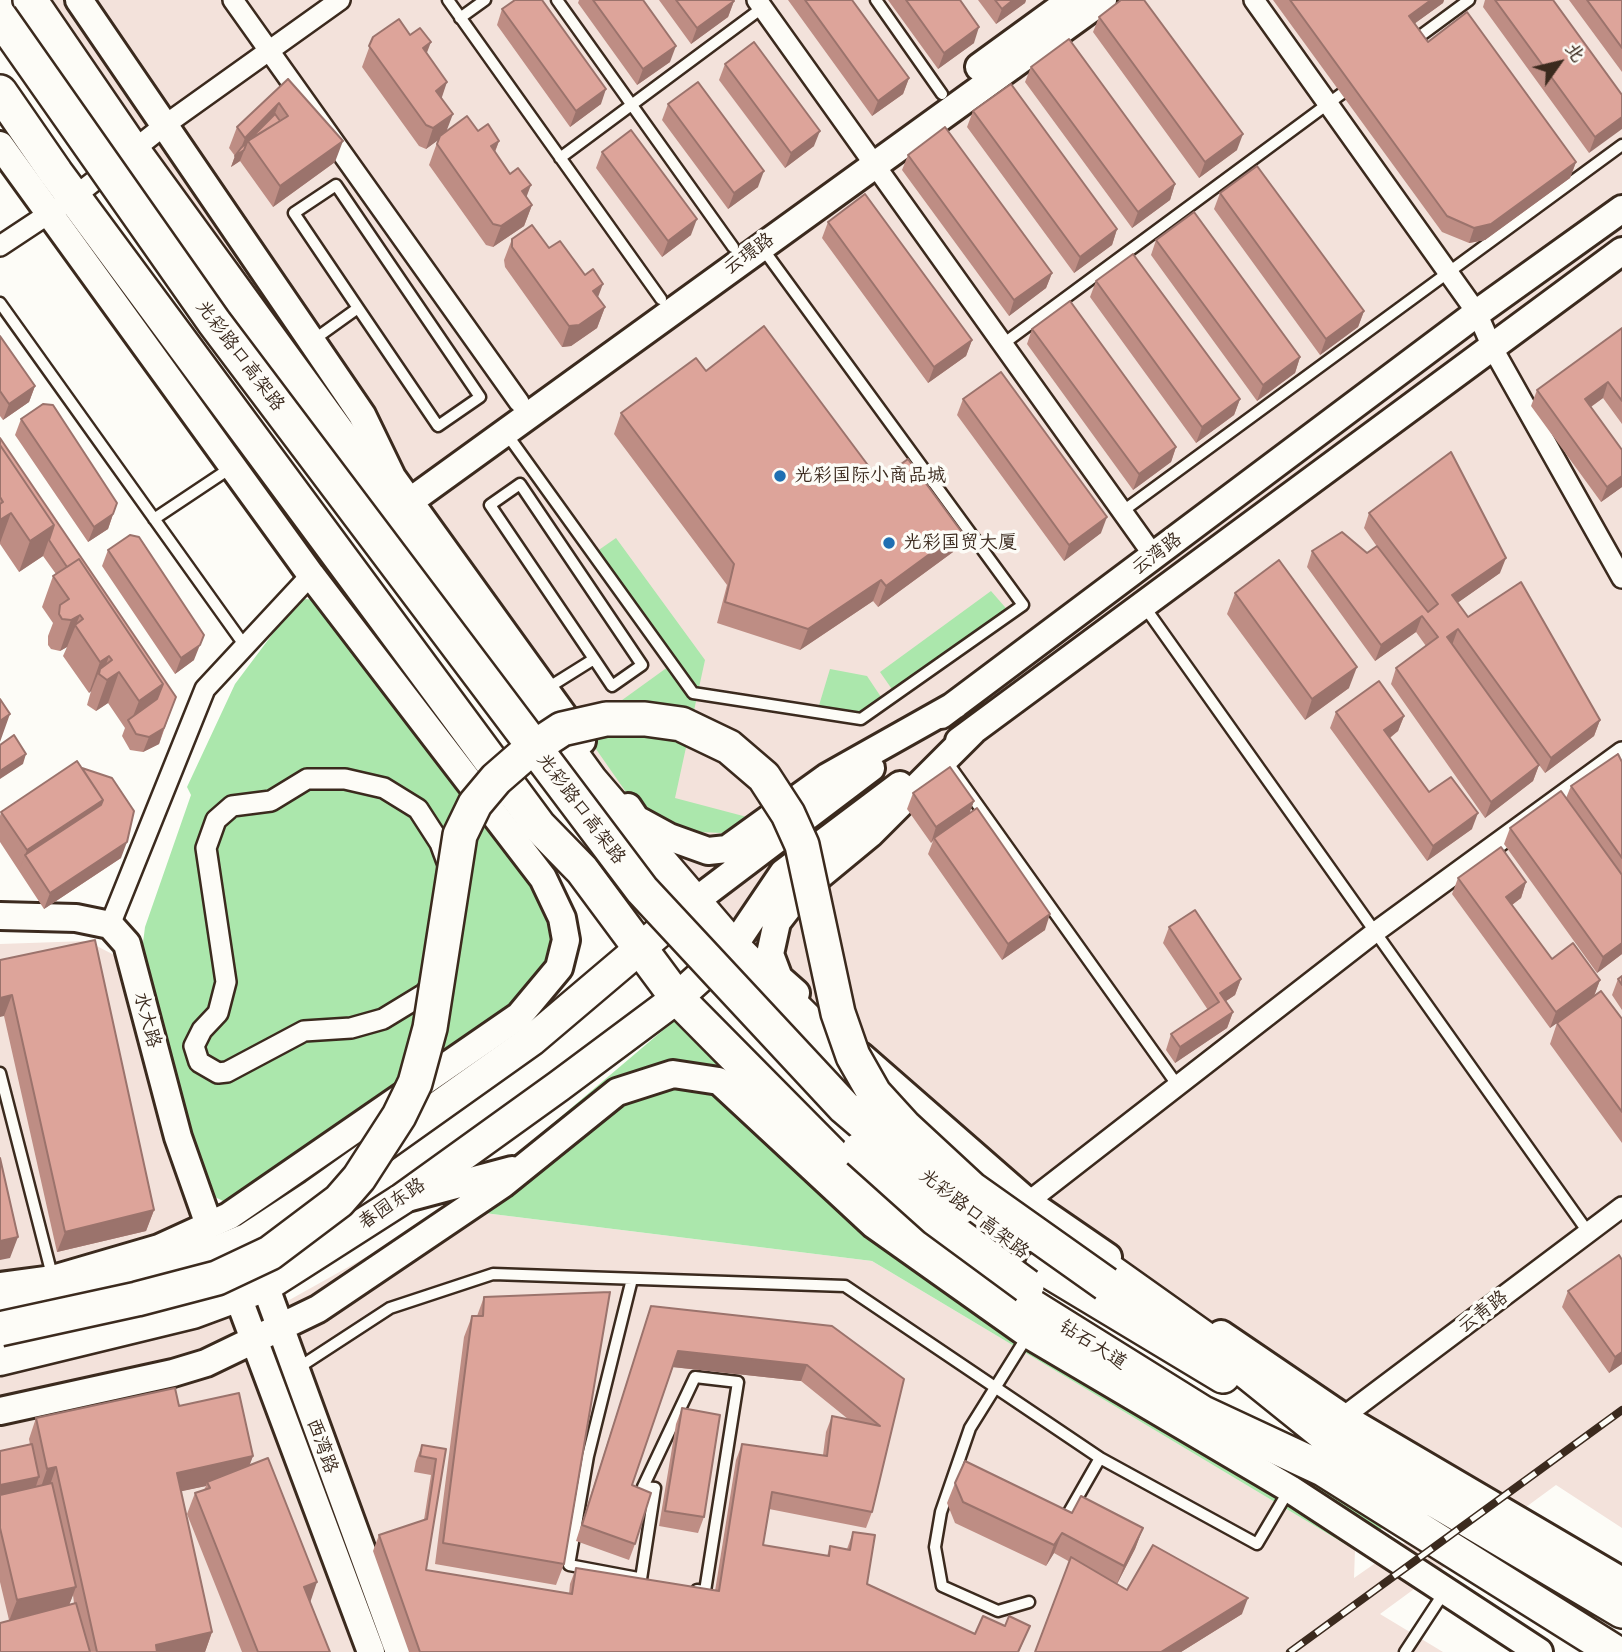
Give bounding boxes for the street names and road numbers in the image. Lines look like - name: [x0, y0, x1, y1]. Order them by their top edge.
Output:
- street label: 云璟路: [719, 228, 779, 280]
- street label: 光彩路口高架路: [191, 296, 289, 416]
- street label: 云湾路: [1127, 528, 1187, 580]
- street label: 光彩路口高架路: [532, 749, 630, 869]
- street label: 水大路: [129, 990, 165, 1050]
- street label: 光彩路口高架路: [915, 1164, 1033, 1264]
- street label: 春园东路: [354, 1173, 430, 1235]
- street label: 云青路: [1453, 1286, 1513, 1338]
- street label: 钻石大道: [1055, 1315, 1131, 1375]
- street label: 西湾路: [302, 1415, 342, 1477]

